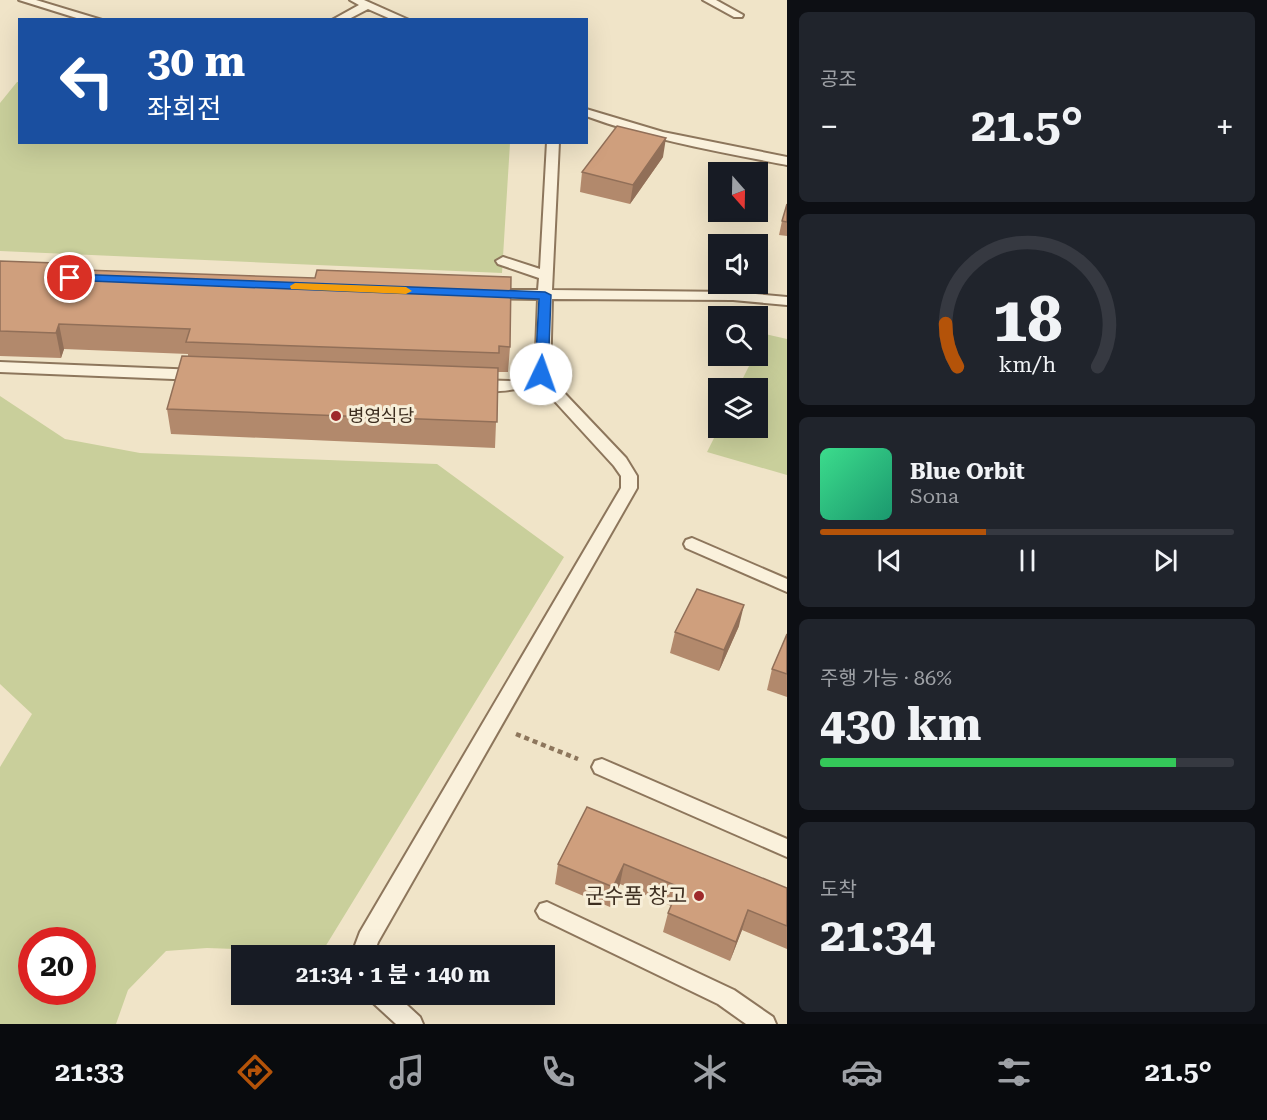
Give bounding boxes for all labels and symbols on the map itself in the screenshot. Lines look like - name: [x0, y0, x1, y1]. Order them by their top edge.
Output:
- north arrow: [708, 162, 768, 222]
- pin: [44, 252, 95, 303]
- position arrow: [509, 342, 573, 406]
- place label: 병영식당: [348, 405, 414, 426]
- marker: 병영식당: [329, 409, 343, 423]
- place label: 군수품 창고: [585, 884, 687, 908]
- marker: 군수품 창고: [692, 889, 706, 903]
- speed limit sign: 20: [18, 927, 96, 1005]

